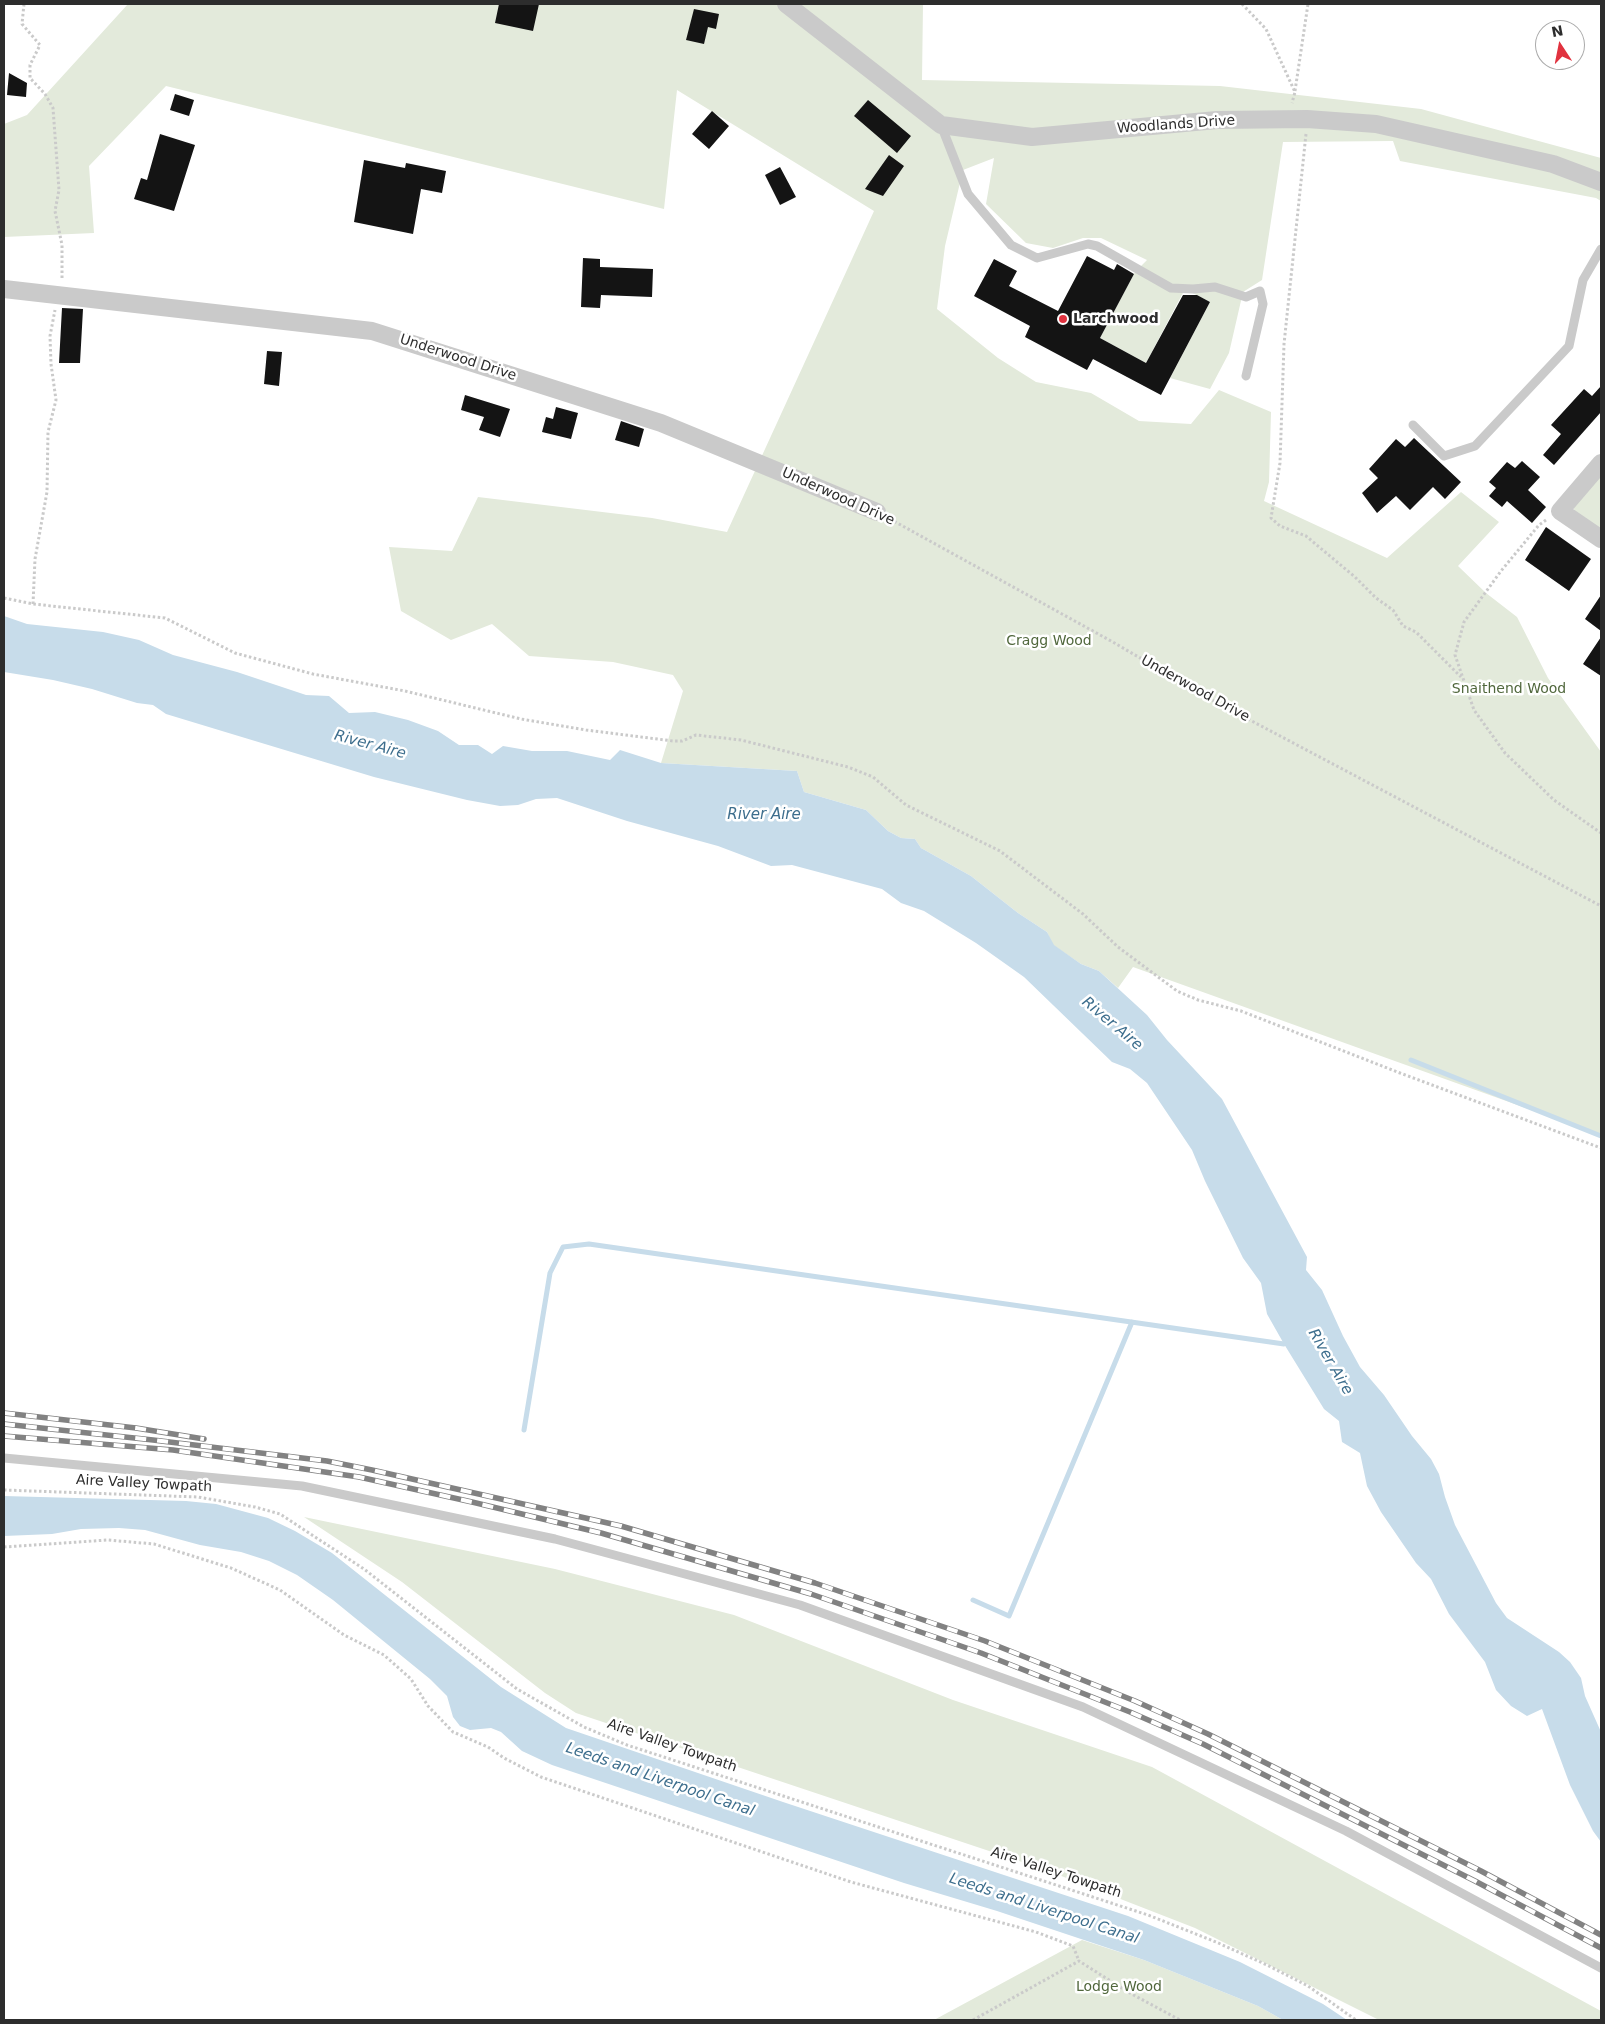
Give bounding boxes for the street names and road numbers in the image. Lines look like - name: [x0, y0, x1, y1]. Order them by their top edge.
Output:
- street label: Woodlands Drive: [1116, 112, 1236, 138]
- street label: Underwood Drive: [398, 331, 518, 385]
- street label: Underwood Drive: [779, 465, 897, 529]
- street label: Underwood Drive: [1138, 652, 1252, 726]
- street label: Aire Valley Towpath: [76, 1472, 212, 1496]
- street label: Aire Valley Towpath: [605, 1716, 739, 1776]
- street label: Aire Valley Towpath: [989, 1844, 1123, 1902]

